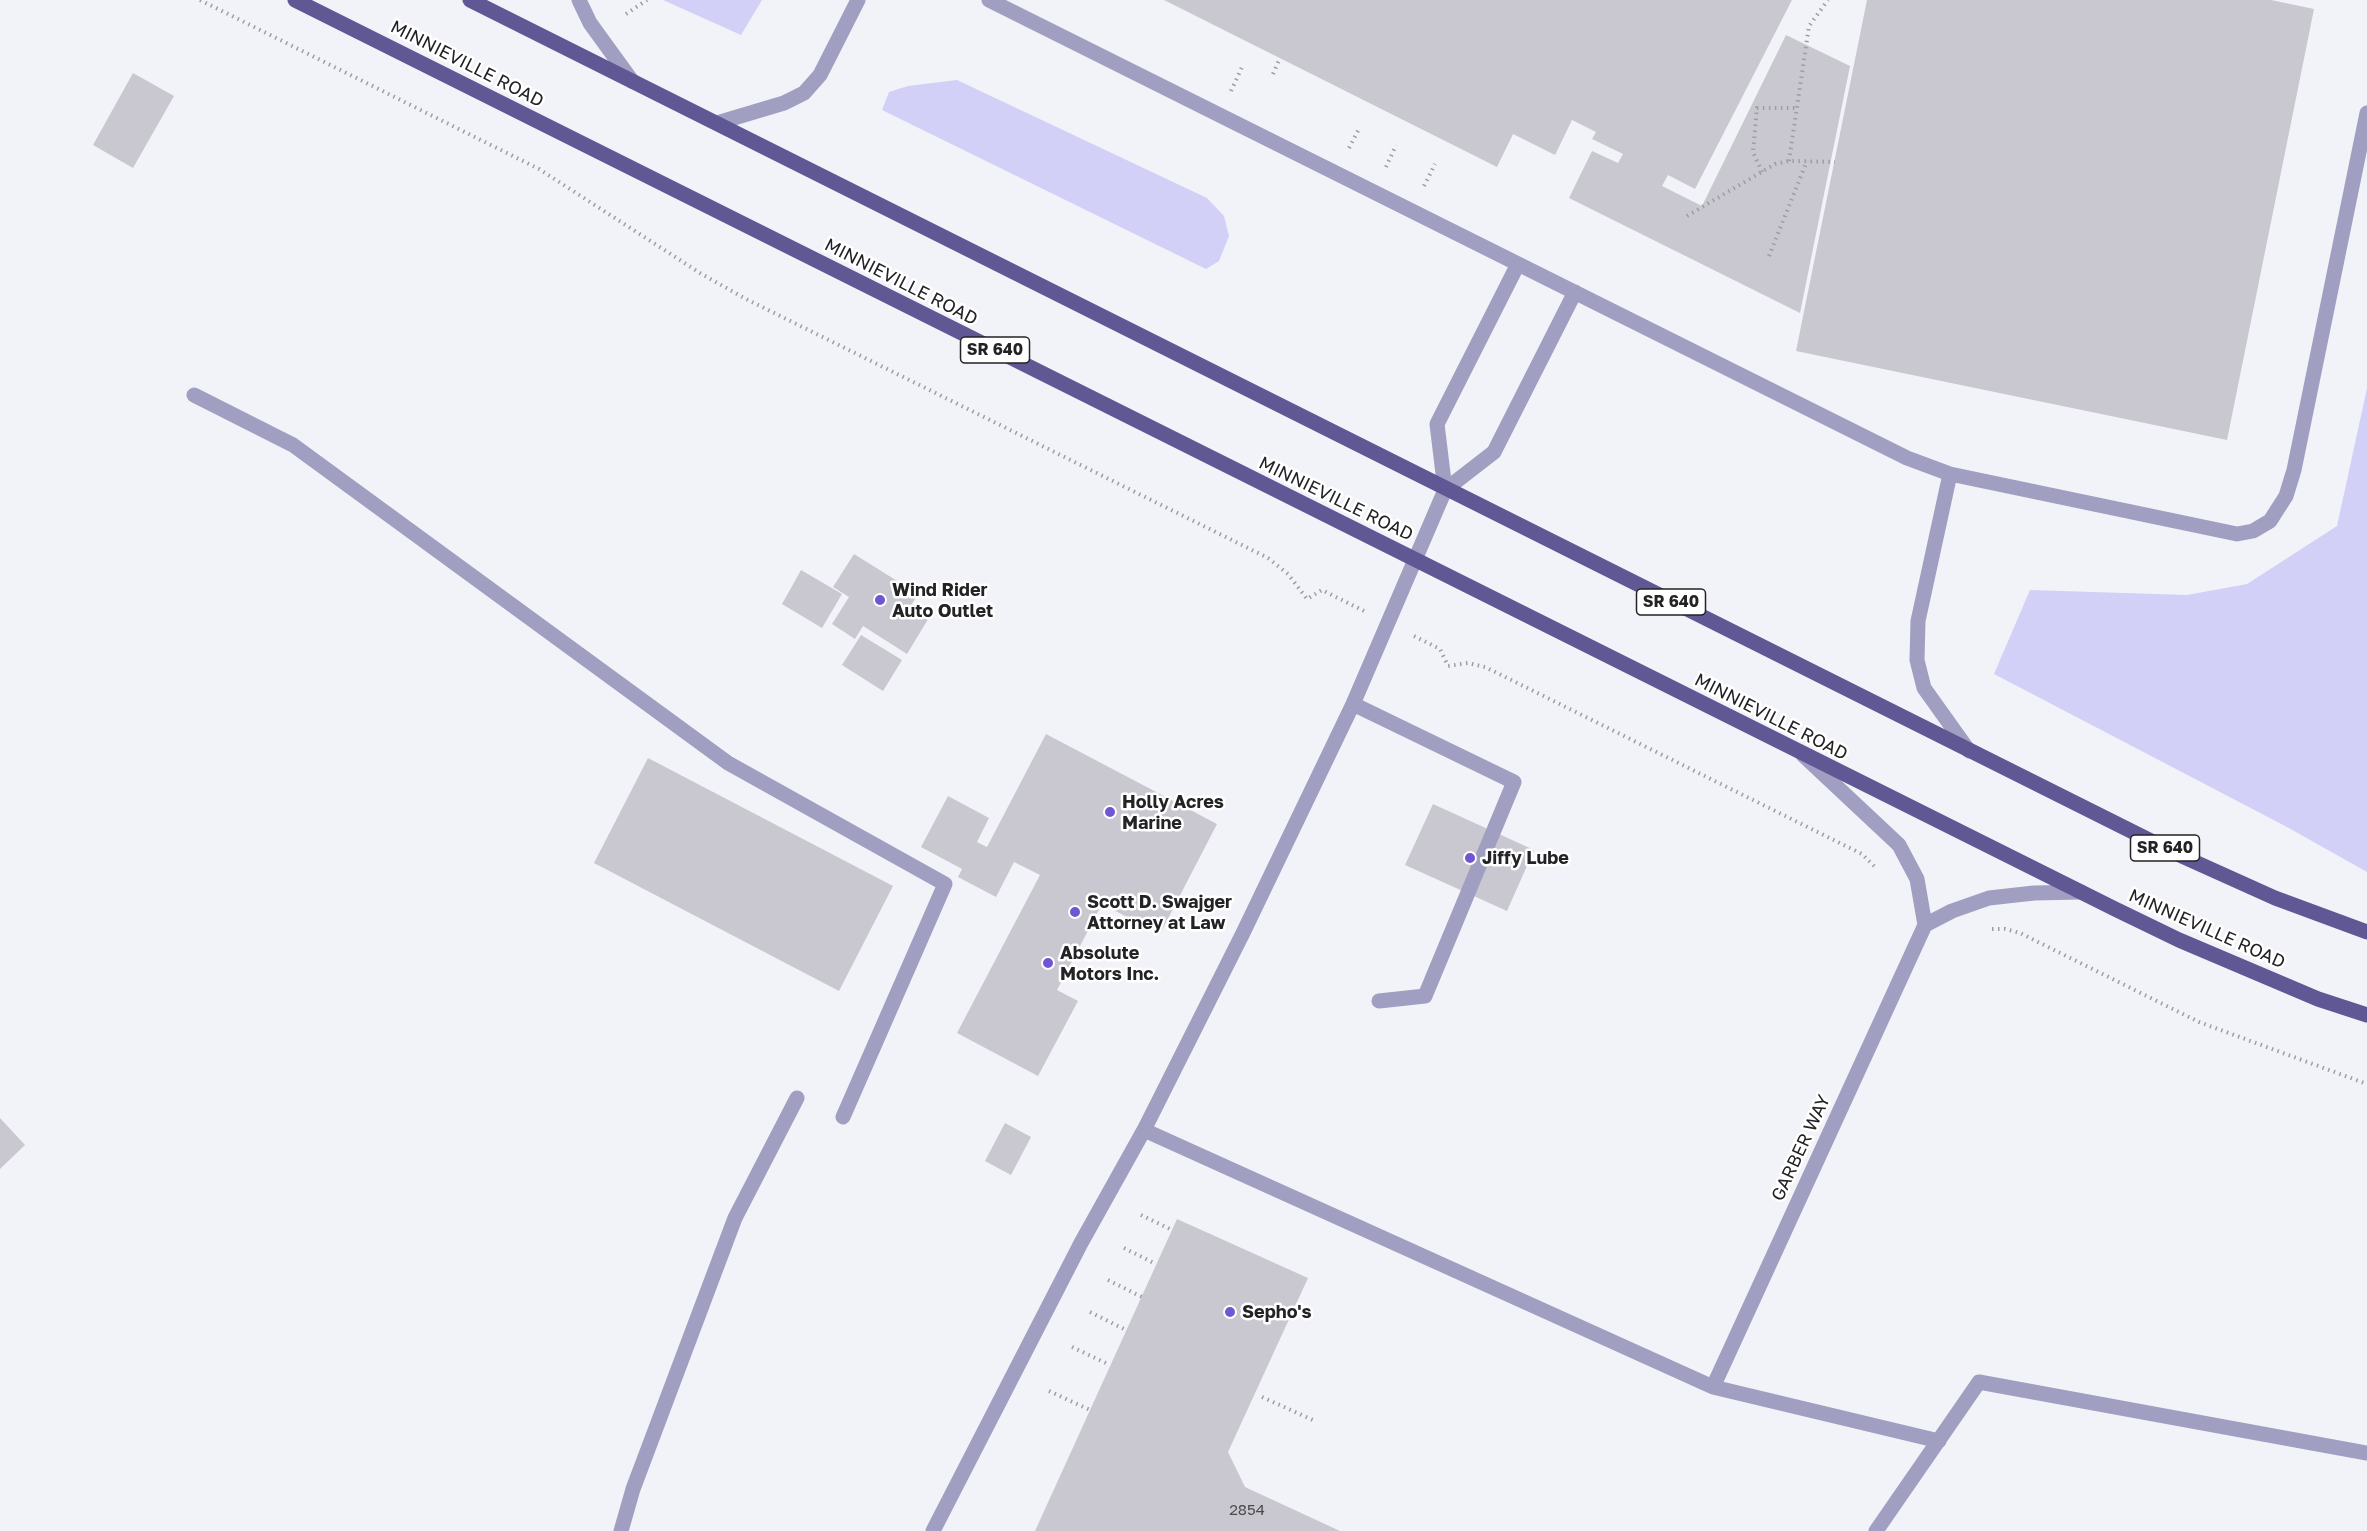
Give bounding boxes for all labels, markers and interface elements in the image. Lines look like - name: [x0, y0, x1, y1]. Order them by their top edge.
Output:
- street label: MINNIEVILLE ROAD: [387, 16, 547, 112]
- street label: MINNIEVILLE ROAD: [821, 234, 981, 330]
- road number: SR 640: [960, 337, 1030, 363]
- street label: MINNIEVILLE ROAD: [1255, 452, 1417, 546]
- place label: Wind Rider Auto Outlet: [892, 579, 993, 622]
- road number: SR 640: [1636, 589, 1706, 615]
- marker: Wind Rider Auto Outlet: [873, 593, 887, 607]
- street label: MINNIEVILLE ROAD: [1691, 669, 1851, 765]
- place label: Holly Acres Marine: [1122, 791, 1224, 834]
- marker: Holly Acres Marine: [1103, 805, 1117, 819]
- road number: SR 640: [2130, 835, 2200, 861]
- place label: Jiffy Lube: [1482, 847, 1569, 869]
- marker: Jiffy Lube: [1463, 851, 1477, 865]
- street label: MINNIEVILLE ROAD: [2125, 885, 2289, 973]
- place label: Scott D. Swajger Attorney at Law: [1087, 891, 1232, 934]
- marker: Scott D. Swajger Attorney at Law: [1068, 905, 1082, 919]
- place label: Absolute Motors Inc.: [1060, 942, 1159, 984]
- marker: Absolute Motors Inc.: [1041, 956, 1055, 970]
- street label: GARBER WAY: [1767, 1092, 1835, 1204]
- place label: Sepho's: [1242, 1301, 1312, 1323]
- marker: Sepho's: [1223, 1305, 1237, 1319]
- house number: 2854: [1229, 1501, 1265, 1519]

